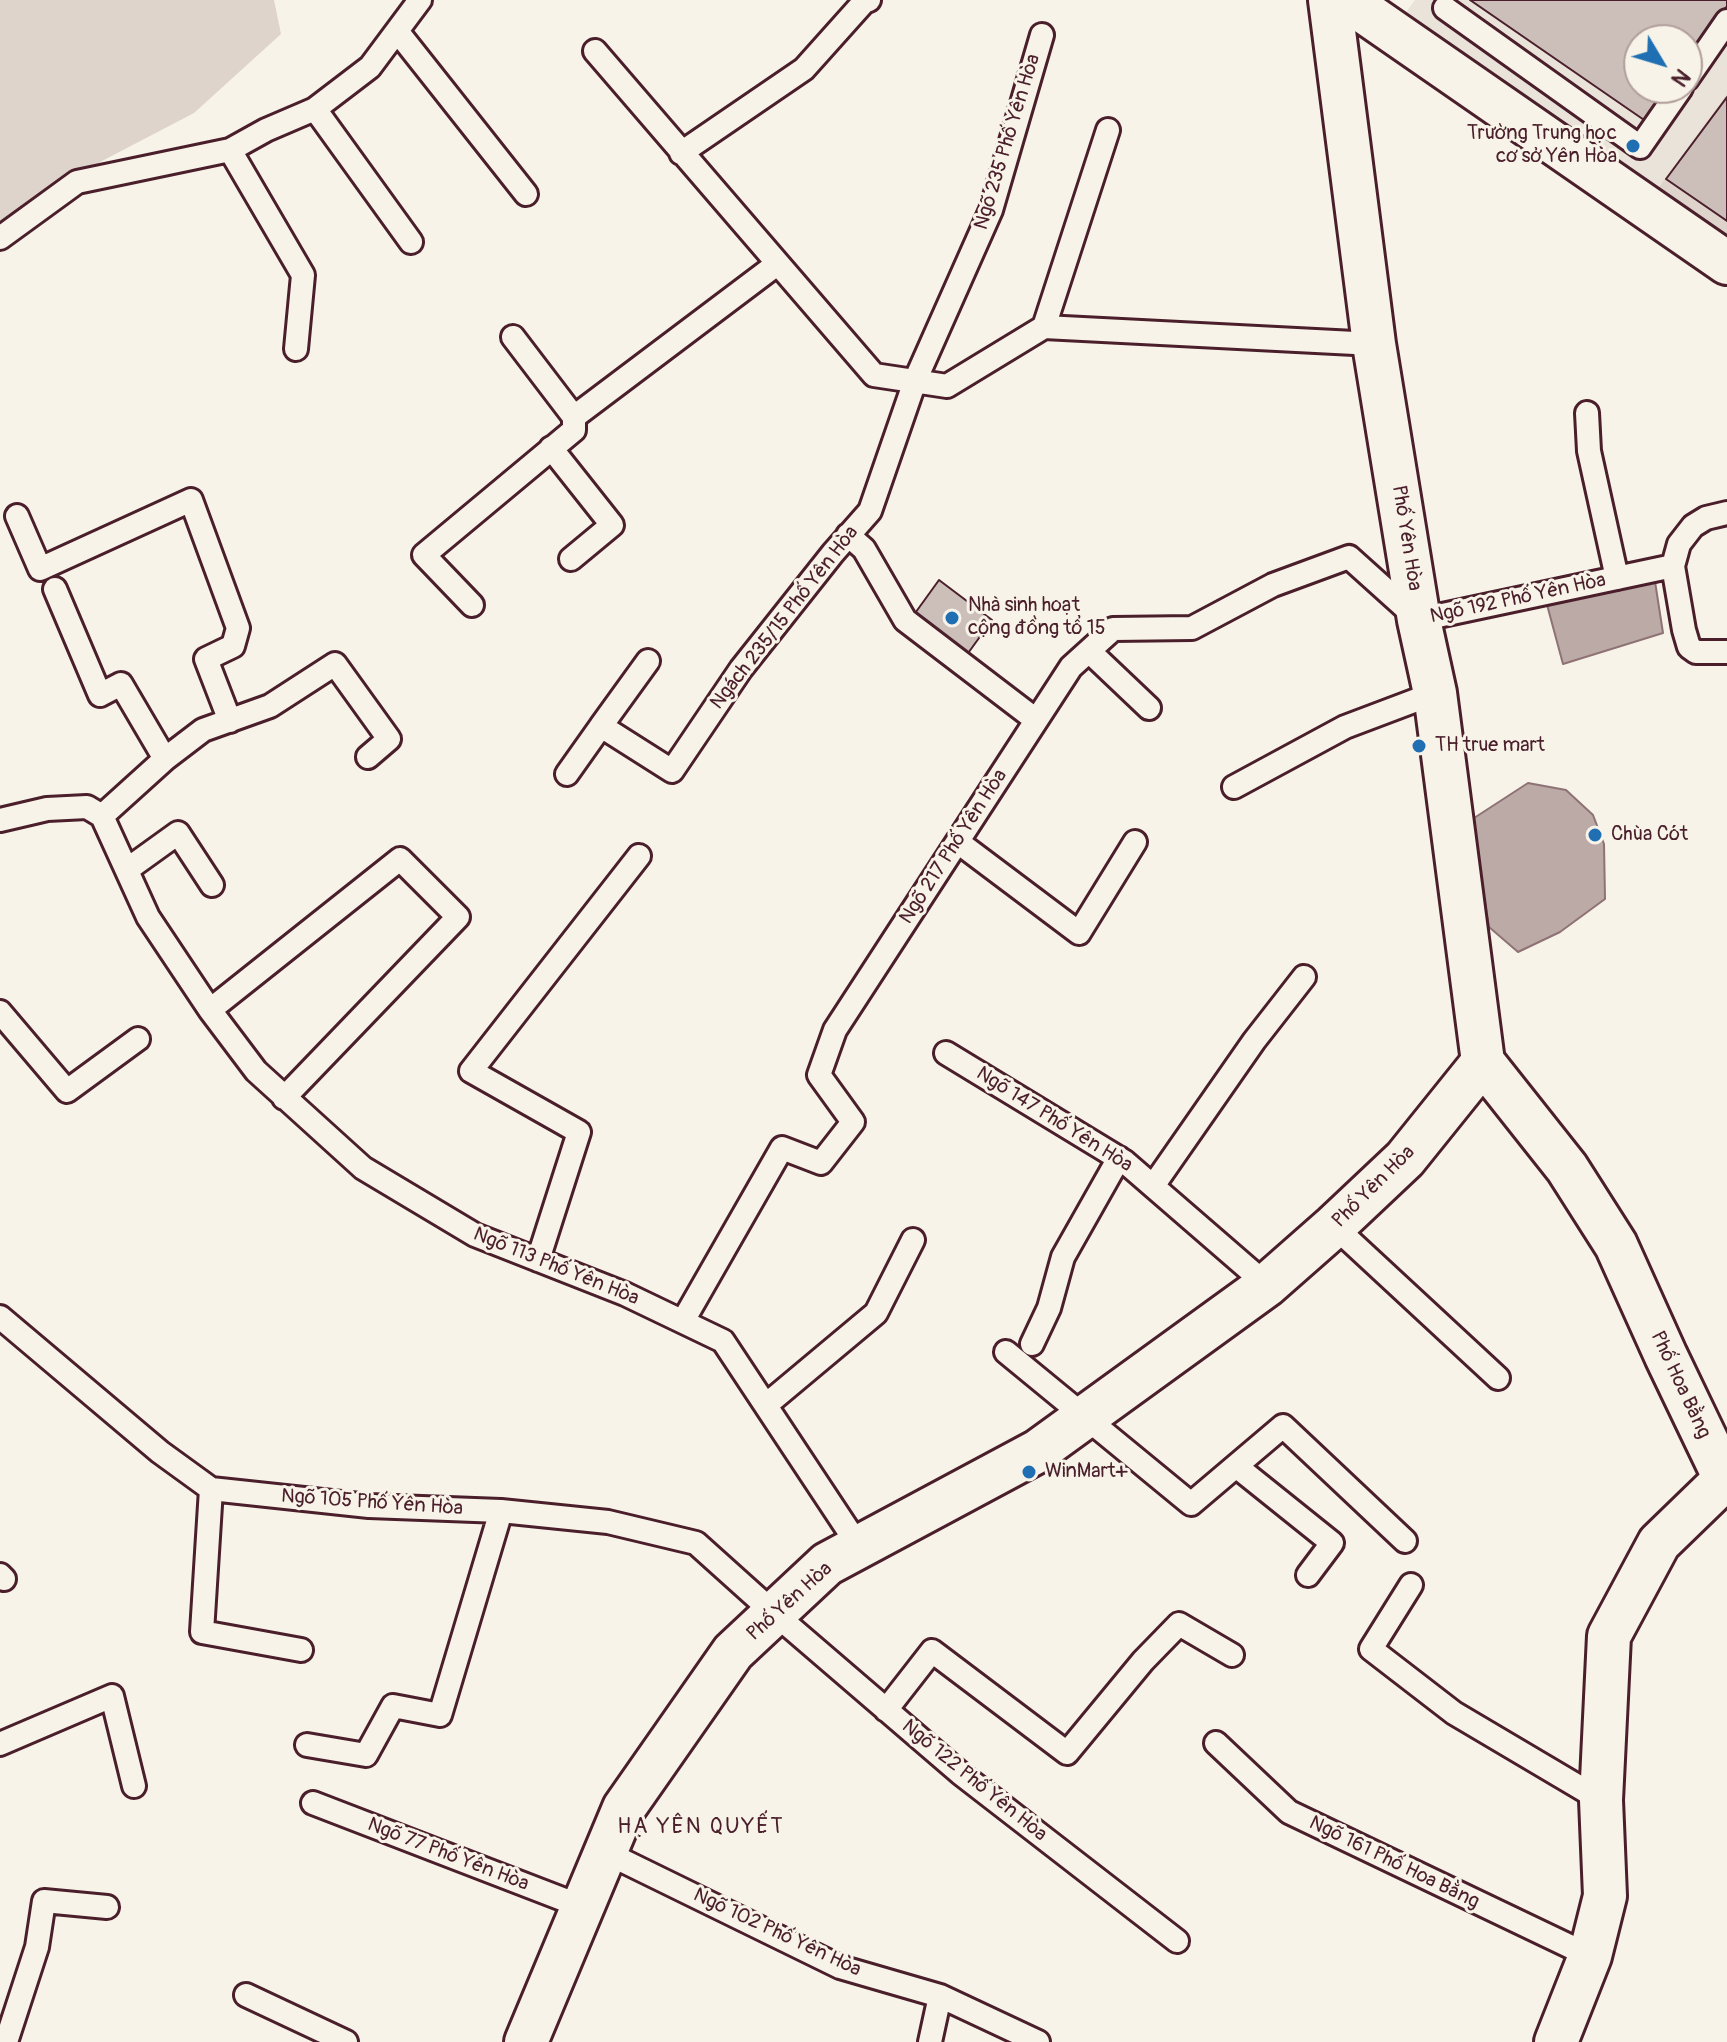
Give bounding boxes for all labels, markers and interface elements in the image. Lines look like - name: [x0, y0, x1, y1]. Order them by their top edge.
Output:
- north arrow: [1623, 24, 1703, 104]
- street label: Ngõ 235 Phố Yên Hòa: [970, 51, 1046, 233]
- text: N: [1665, 63, 1696, 92]
- place label: Trường Trung học cơ sở Yên Hòa: [1467, 122, 1617, 169]
- marker: Trường Trung học cơ sở Yên Hòa: [1624, 137, 1642, 155]
- street label: Phố Yên Hòa: [1386, 484, 1426, 592]
- street label: Ngách 235/15 Phố Yên Hòa: [706, 522, 864, 714]
- street label: Ngõ 192 Phố Yên Hòa: [1428, 569, 1608, 629]
- place label: Nhà sinh hoạt cộng đồng tổ 15: [968, 594, 1105, 641]
- marker: Nhà sinh hoạt cộng đồng tổ 15: [943, 609, 961, 627]
- place label: TH true mart: [1435, 734, 1545, 758]
- marker: TH true mart: [1410, 737, 1428, 755]
- street label: Ngõ 217 Phố Yên Hòa: [895, 765, 1013, 929]
- place label: Chùa Cót: [1611, 823, 1688, 847]
- marker: Chùa Cót: [1586, 826, 1604, 844]
- street label: Ngõ 147 Phố Yên Hòa: [971, 1062, 1137, 1178]
- street label: Phố Yên Hòa: [1328, 1141, 1420, 1233]
- street label: Ngõ 113 Phố Yên Hòa: [470, 1223, 642, 1311]
- street label: Phố Hoa Bằng: [1645, 1327, 1715, 1443]
- place label: WinMart+: [1045, 1460, 1127, 1484]
- marker: WinMart+: [1020, 1463, 1038, 1481]
- street label: Ngõ 105 Phố Yên Hòa: [280, 1485, 464, 1521]
- street label: Phố Yên Hòa: [742, 1557, 838, 1647]
- street label: Ngõ 122 Phố Yên Hòa: [897, 1715, 1051, 1847]
- street label: Ngõ 161 Phố Hoa Bằng: [1305, 1811, 1483, 1915]
- street label: Ngõ 77 Phố Yên Hòa: [364, 1813, 532, 1897]
- district label: HẠ YÊN QUYẾT: [617, 1814, 785, 1840]
- street label: Ngõ 102 Phố Yên Hòa: [689, 1884, 865, 1982]

